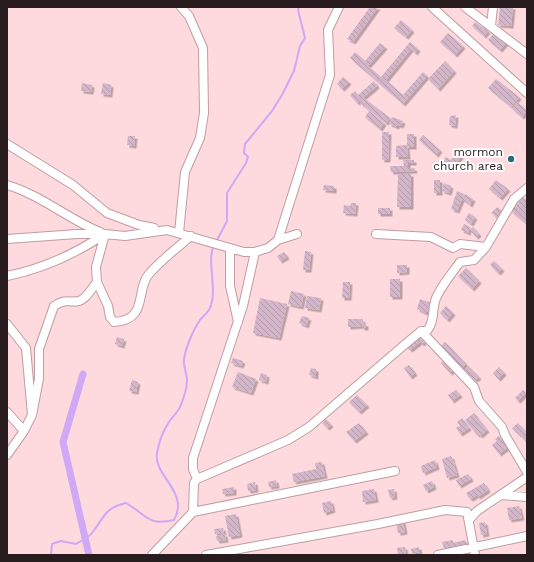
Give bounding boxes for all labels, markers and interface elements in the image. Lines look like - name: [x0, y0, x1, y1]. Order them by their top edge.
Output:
- place label: mormon church area: [433, 145, 503, 173]
- marker: mormon church area: [506, 154, 516, 164]

